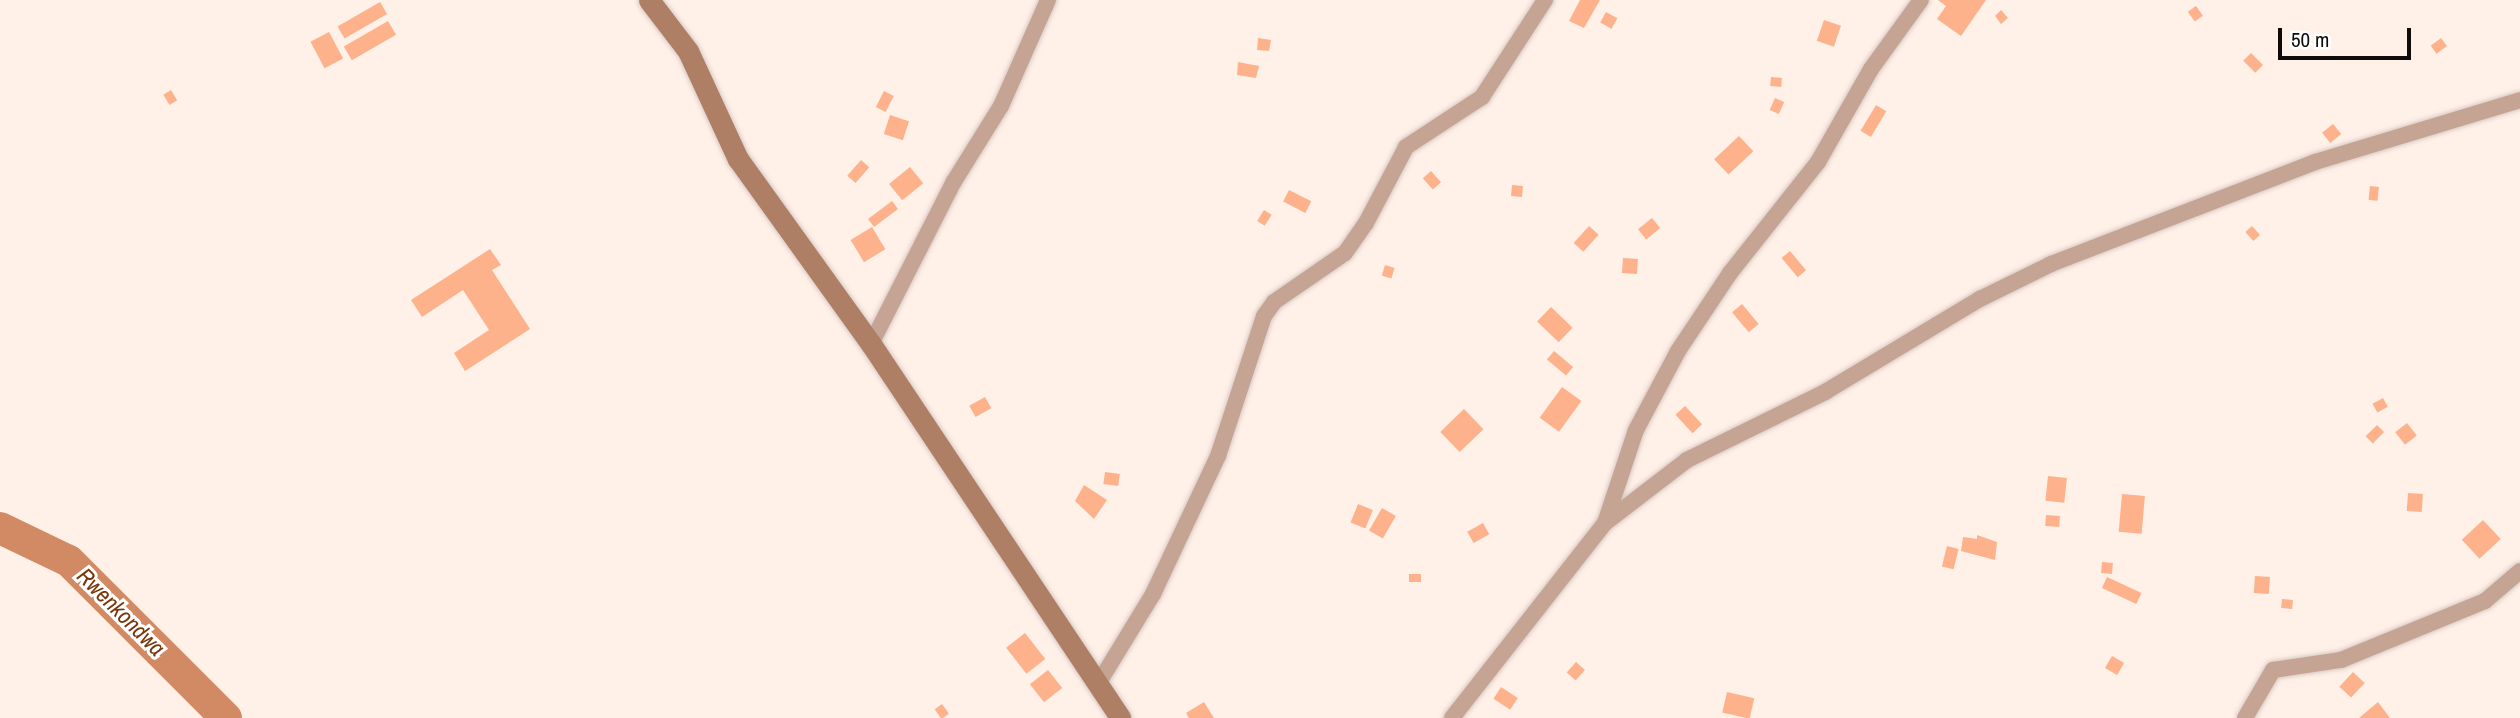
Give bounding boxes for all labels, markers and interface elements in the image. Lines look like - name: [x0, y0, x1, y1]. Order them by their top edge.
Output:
- scale bar: [2282, 14, 2415, 58]
- text: 50 m: [2291, 25, 2329, 54]
- water label: Rwenkondwa: [71, 562, 171, 662]

